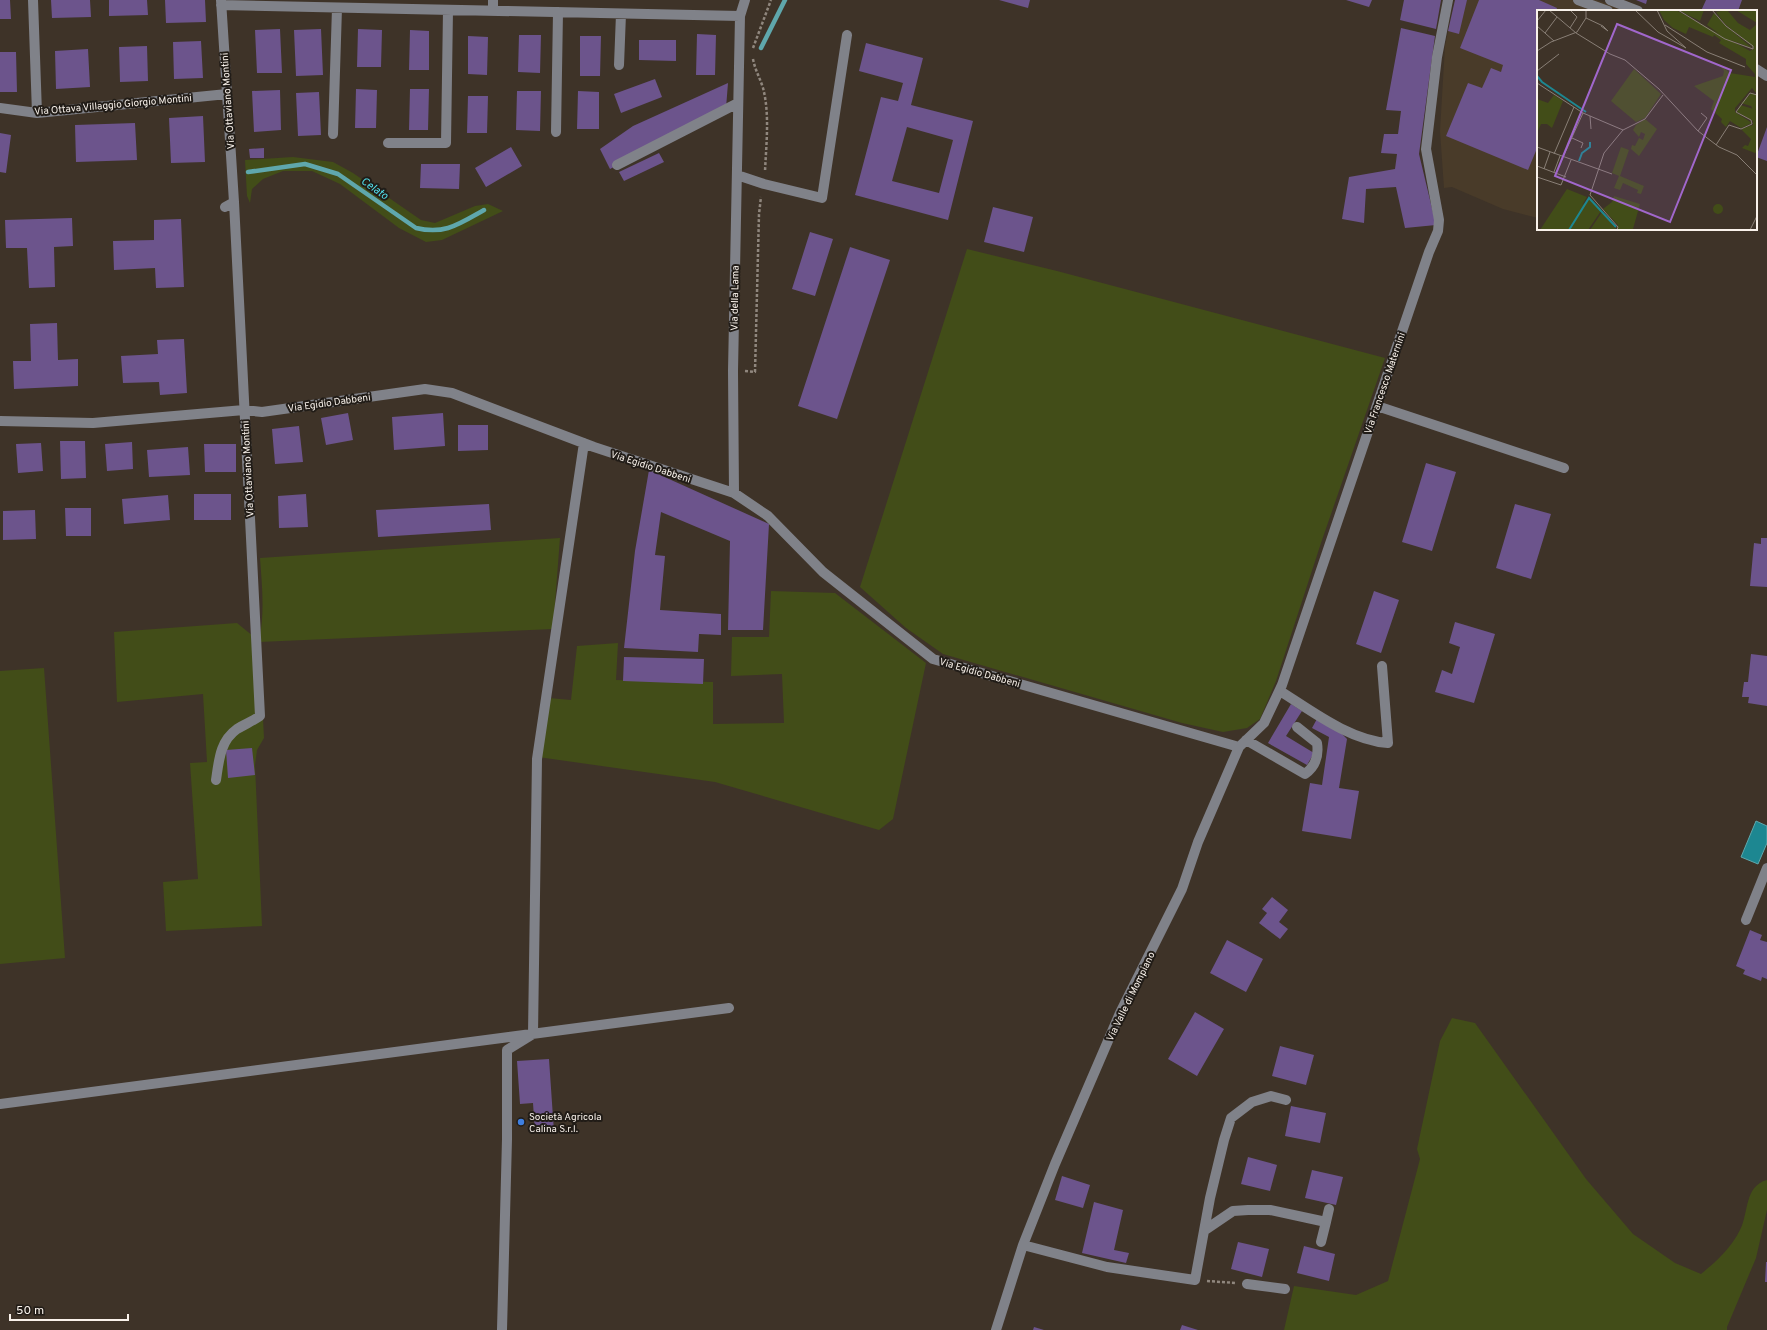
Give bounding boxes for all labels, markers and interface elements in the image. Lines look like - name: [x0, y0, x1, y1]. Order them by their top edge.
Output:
- inset map: [1537, 10, 1757, 230]
- street label: Via Ottaviano Montini: [219, 52, 238, 150]
- street label: Via Ottava Villaggio Giorgio Montini: [34, 92, 192, 119]
- water label: Celato: [358, 174, 391, 203]
- street label: Via della Lama: [728, 265, 743, 331]
- street label: Via Francesco Maternini: [1362, 331, 1409, 436]
- street label: Via Egidio Dabbeni: [287, 391, 371, 416]
- street label: Via Ottaviano Montini: [239, 420, 258, 518]
- street label: Via Egidio Dabbeni: [609, 448, 692, 487]
- street label: Via Egidio Dabbeni: [938, 656, 1022, 691]
- street label: Via Valle di Mompiano: [1104, 949, 1159, 1044]
- place label: Società Agricola Calina S.r.l.: [529, 1111, 602, 1136]
- marker: Società Agricola Calina S.r.l.: [516, 1117, 526, 1127]
- scale bar: [10, 1296, 128, 1322]
- text: 50 m: [16, 1303, 44, 1319]

